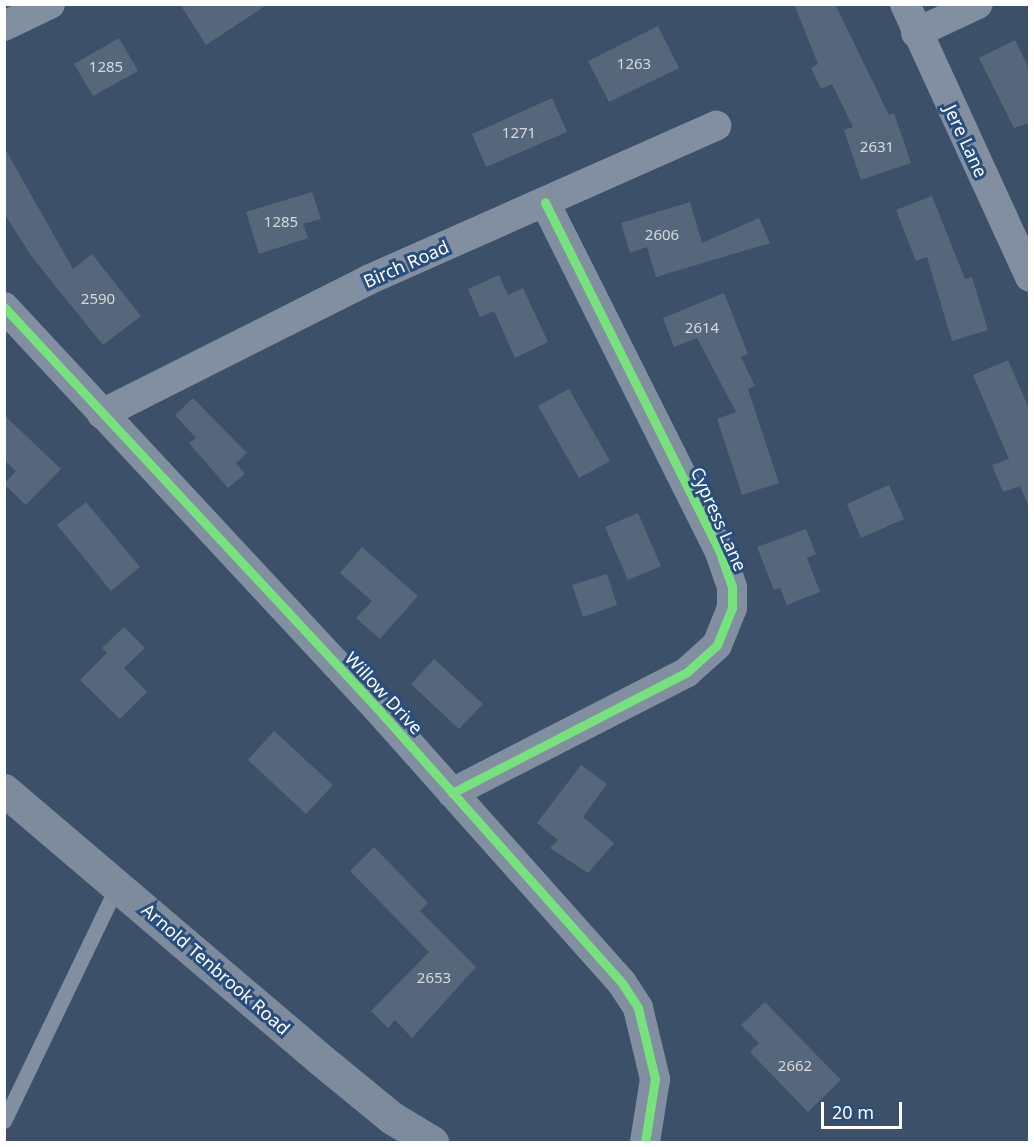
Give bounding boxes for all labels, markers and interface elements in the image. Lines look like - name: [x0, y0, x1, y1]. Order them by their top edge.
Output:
- house number: 1263: [617, 55, 651, 73]
- house number: 1285: [89, 58, 123, 76]
- street label: Jere Lane: [940, 101, 992, 181]
- house number: 1271: [502, 124, 536, 142]
- house number: 2631: [860, 138, 894, 156]
- house number: 1285: [264, 213, 298, 231]
- house number: 2606: [645, 226, 679, 244]
- street label: Birch Road: [360, 236, 452, 292]
- house number: 2590: [81, 290, 115, 308]
- house number: 2614: [685, 319, 719, 337]
- street label: Cypress Lane: [686, 464, 752, 574]
- street label: Willow Drive: [340, 647, 428, 739]
- street label: Arnold Tenbrook Road: [138, 899, 294, 1039]
- house number: 2653: [417, 969, 451, 987]
- house number: 2662: [778, 1057, 812, 1075]
- scale bar: [824, 1090, 905, 1128]
- text: 20 m: [832, 1100, 874, 1124]

